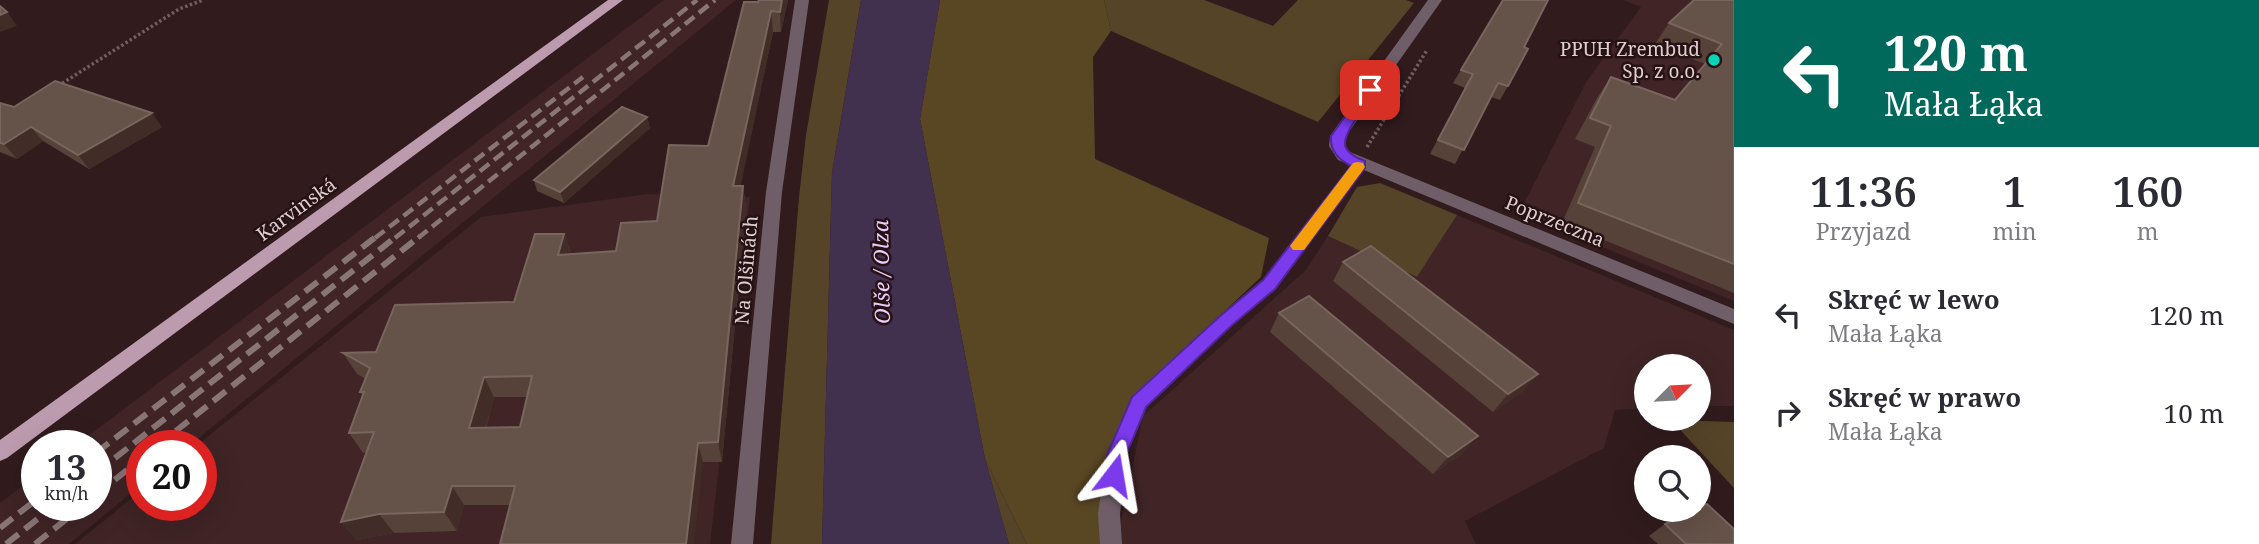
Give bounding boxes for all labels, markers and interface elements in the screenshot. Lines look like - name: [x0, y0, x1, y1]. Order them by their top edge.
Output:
- text: 120 m: [1884, 19, 2028, 85]
- icon: left: [1769, 28, 1860, 119]
- place label: PPUH Zrembud Sp. z o.o.: [1560, 36, 1700, 84]
- marker: PPUH Zrembud Sp. z o.o.: [1706, 52, 1722, 68]
- pin: [1340, 60, 1400, 120]
- icon: arrive: [1351, 71, 1389, 109]
- text: Mała Łąka: [1884, 82, 2043, 125]
- text: 11:36: [1810, 162, 1917, 219]
- text: 1: [2003, 162, 2026, 219]
- text: 160: [2112, 162, 2183, 219]
- street label: Karvinská: [251, 171, 341, 247]
- street label: Poprzeczna: [1501, 189, 1609, 253]
- street label: Na Olšinách: [728, 215, 764, 325]
- text: Przyjazd: [1816, 215, 1911, 247]
- text: min: [1993, 215, 2037, 247]
- text: m: [2137, 215, 2159, 247]
- water label: Olše / Olza: [866, 219, 896, 324]
- text: Skręć w lewo: [1828, 281, 2000, 317]
- icon: left: [1769, 296, 1807, 334]
- text: 120 m: [2149, 297, 2224, 333]
- text: Mała Łąka: [1828, 317, 1943, 349]
- north arrow: [1634, 354, 1712, 430]
- map controls: [1634, 354, 1711, 522]
- text: Skręć w prawo: [1828, 379, 2021, 415]
- icon: right: [1769, 394, 1807, 432]
- text: 10 m: [2164, 395, 2224, 431]
- text: Mała Łąka: [1828, 415, 1943, 447]
- speed limit sign: 20: [126, 430, 217, 521]
- position arrow: [1077, 438, 1151, 512]
- text: 13: [47, 443, 86, 490]
- button: search: [1634, 445, 1711, 522]
- text: km/h: [44, 481, 89, 505]

